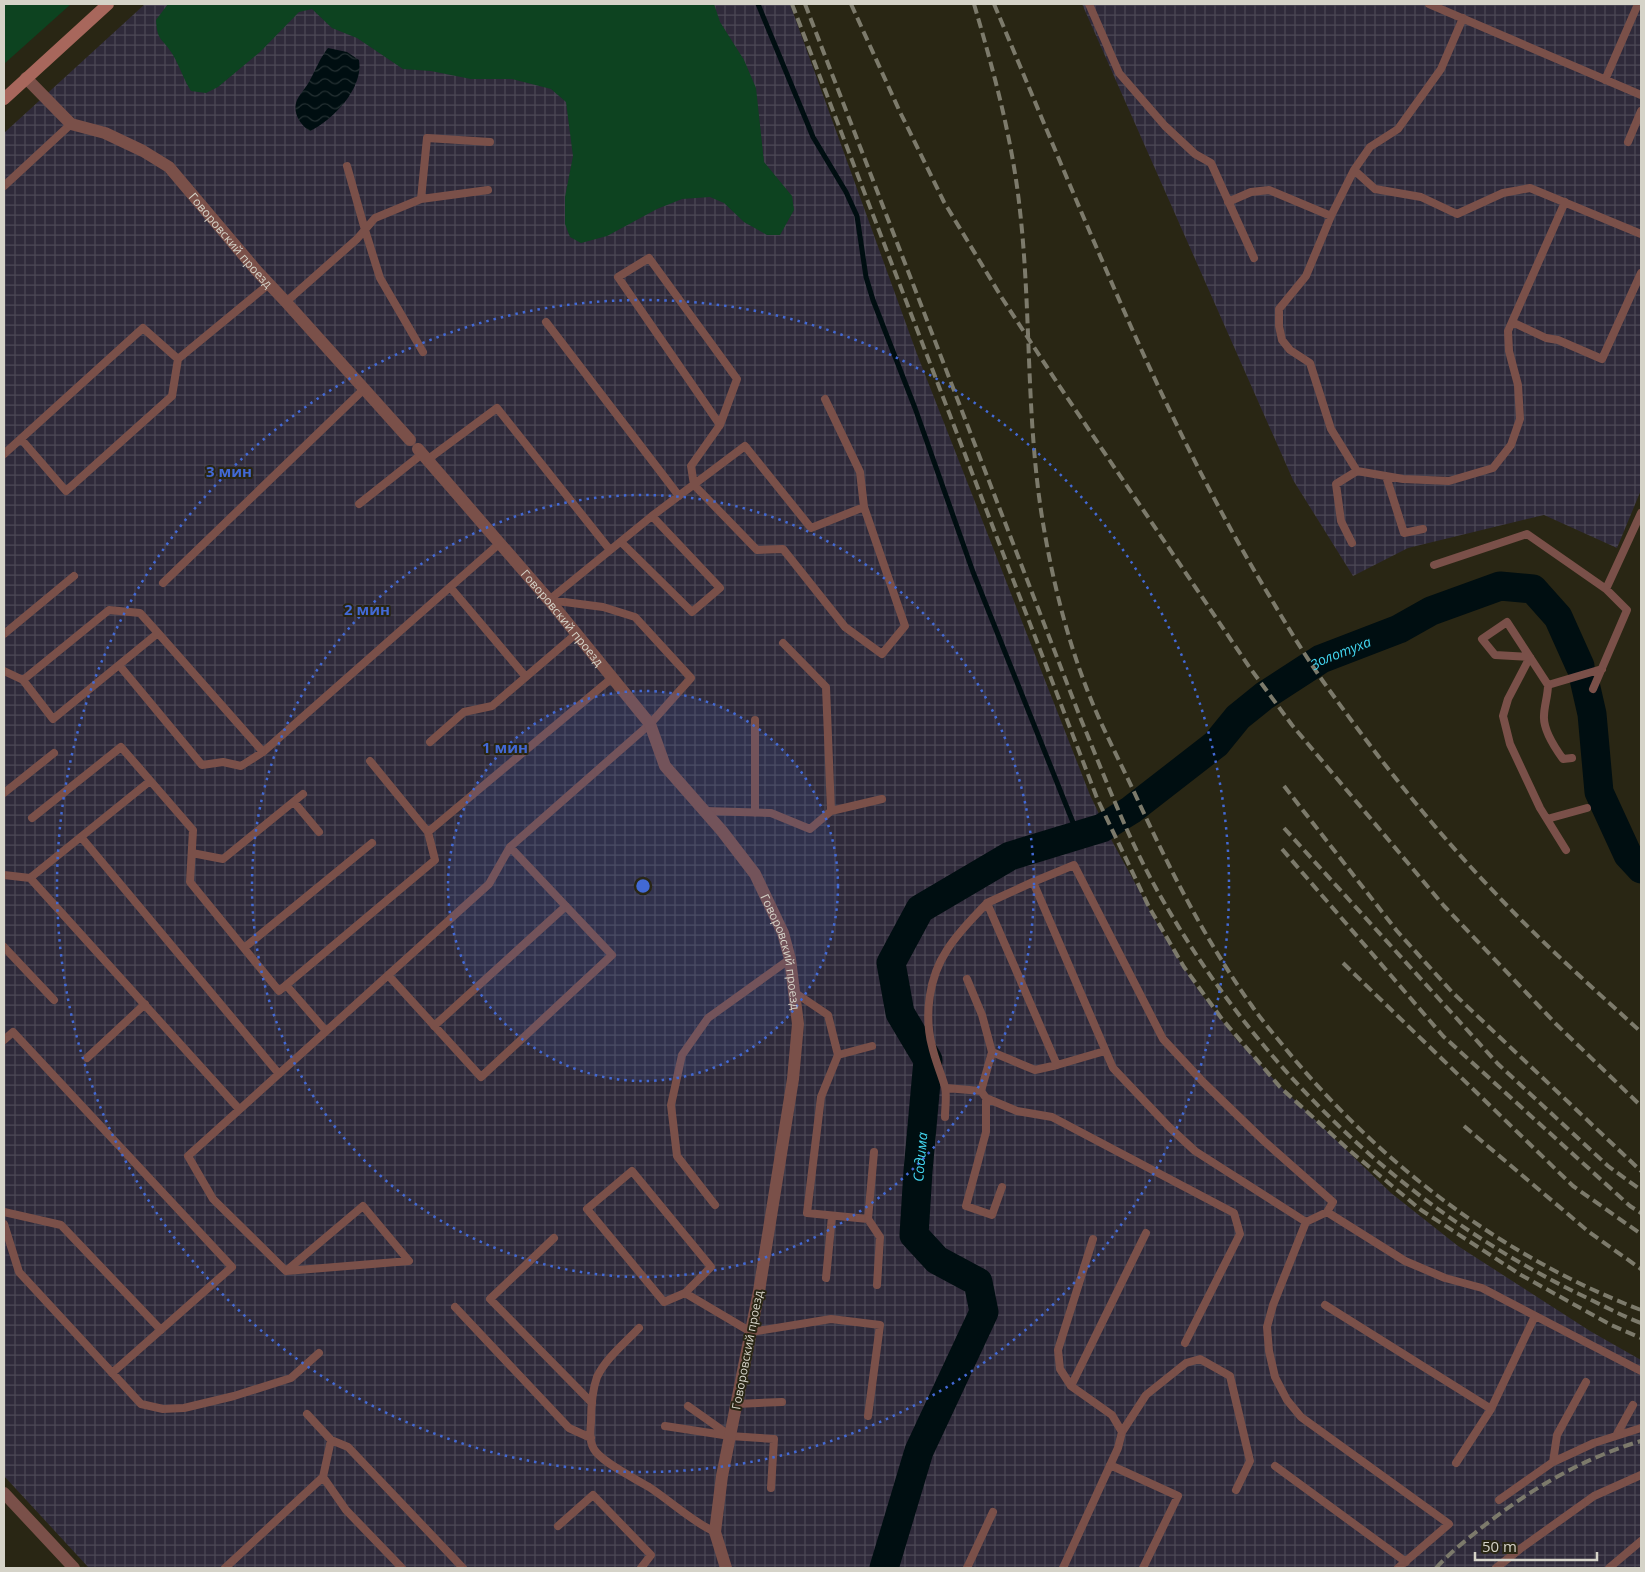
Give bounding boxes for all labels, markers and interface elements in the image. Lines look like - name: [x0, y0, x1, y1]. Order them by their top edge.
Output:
- street label: Говоровский проезд: [185, 189, 277, 292]
- text: 3 мин: [206, 461, 252, 481]
- street label: Говоровский проезд: [517, 565, 608, 669]
- text: 2 мин: [344, 599, 390, 619]
- water label: Золотуха: [1305, 631, 1373, 674]
- text: 1 мин: [482, 737, 528, 757]
- centre of rings: [634, 877, 652, 895]
- street label: Говоровский проезд: [757, 891, 805, 1011]
- water label: Содима: [908, 1131, 931, 1182]
- street label: Говоровский проезд: [727, 1289, 767, 1411]
- scale bar: [1475, 1530, 1598, 1562]
- text: 50 m: [1482, 1536, 1517, 1556]

